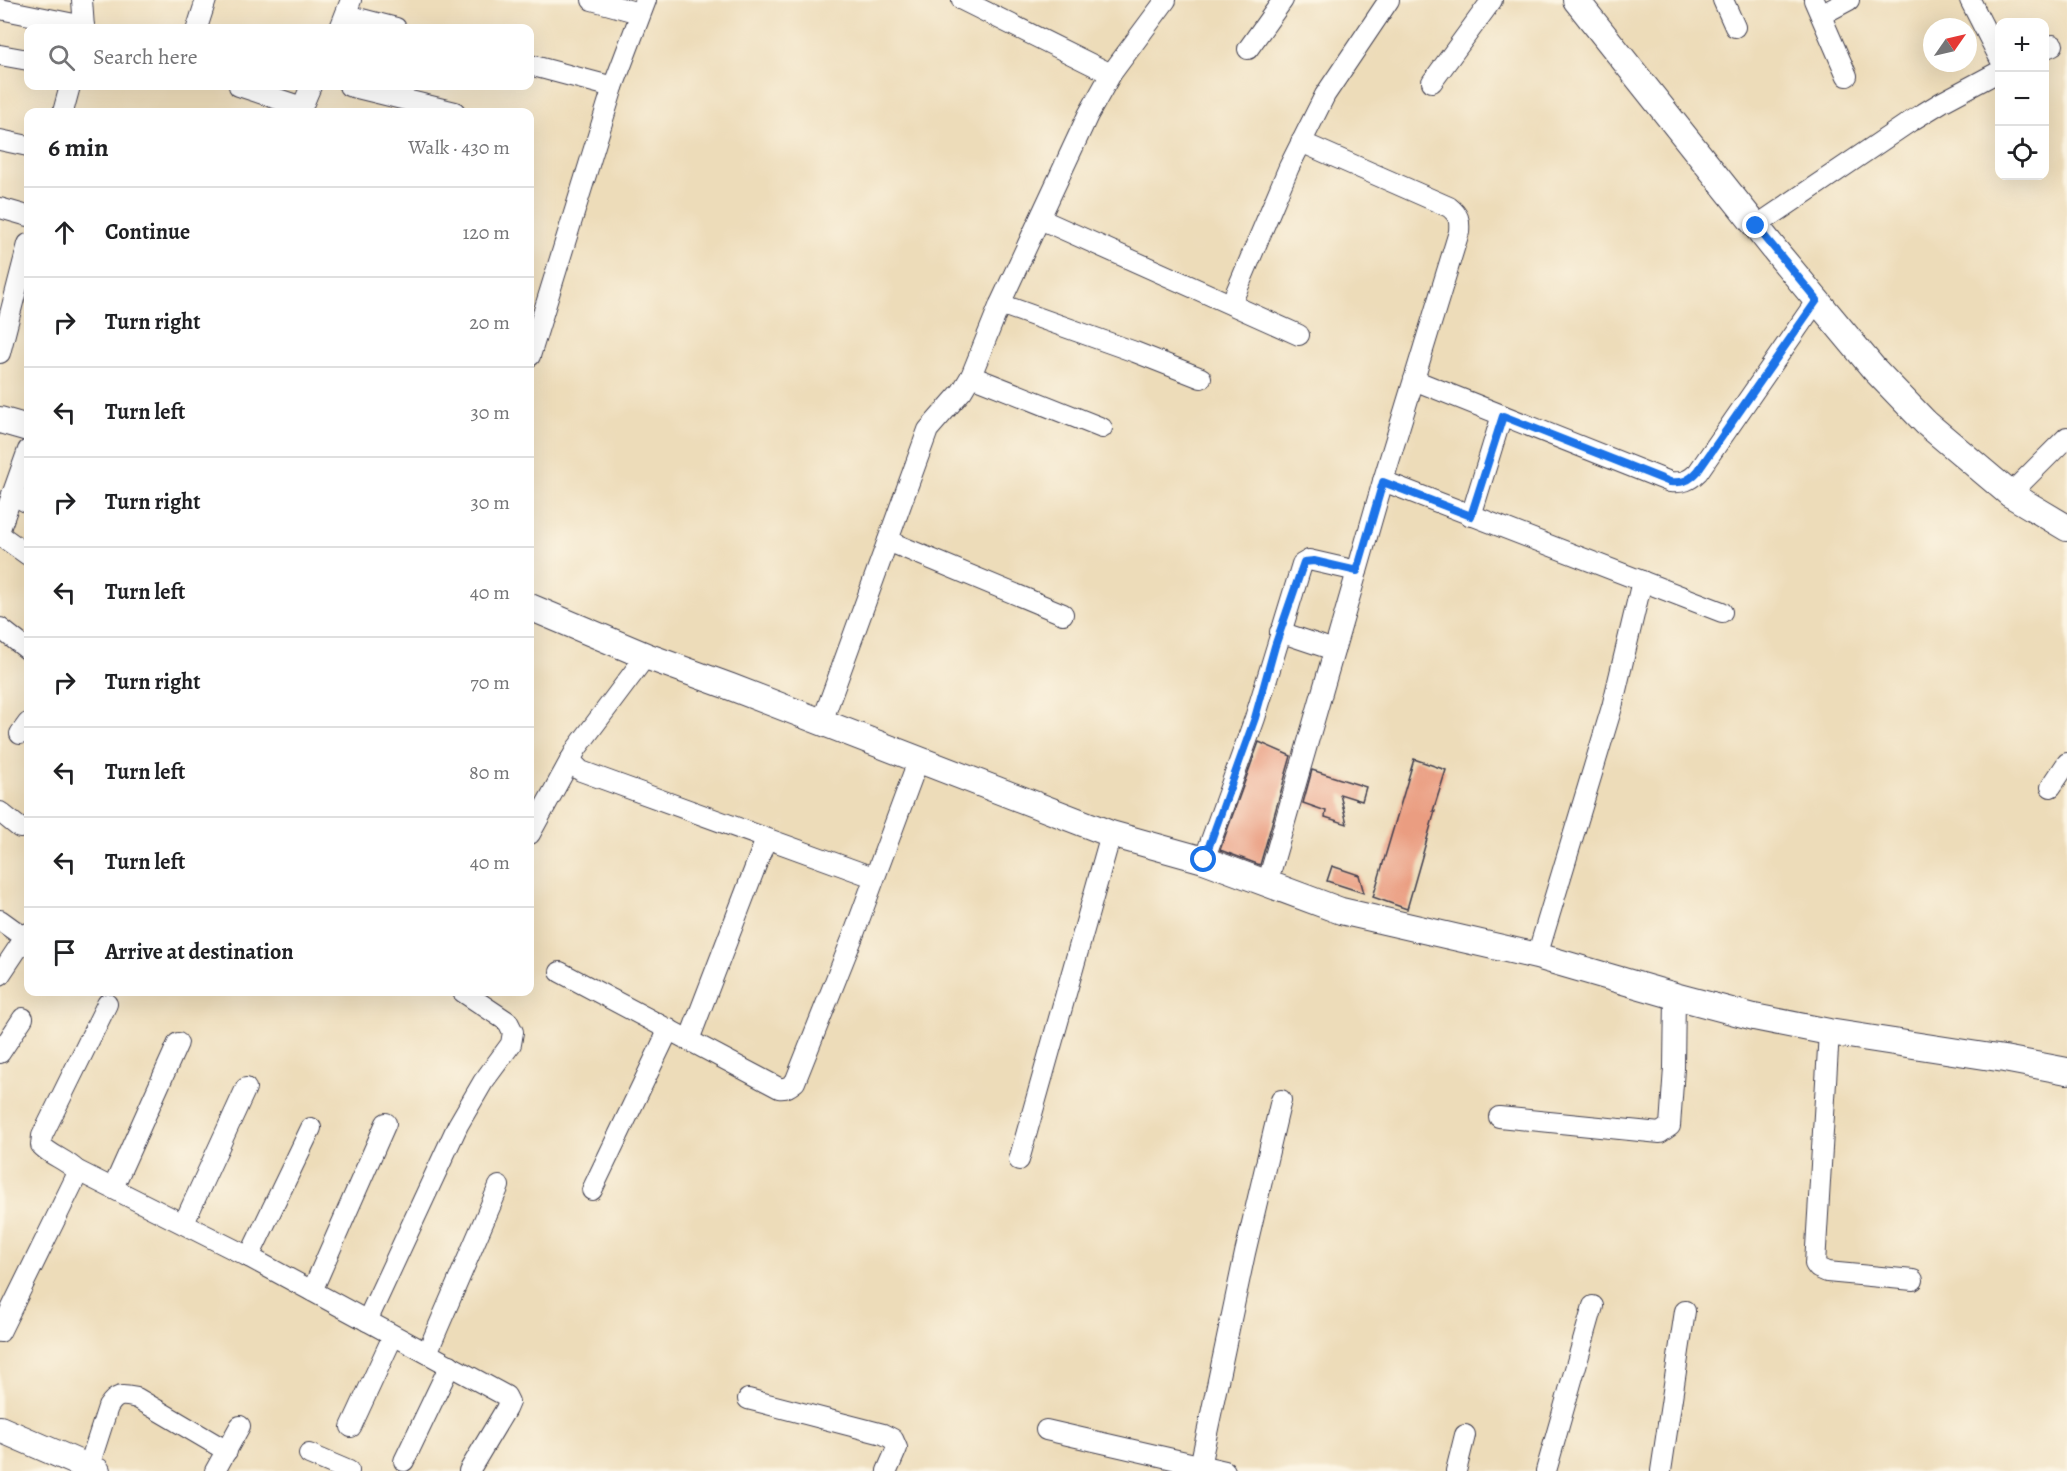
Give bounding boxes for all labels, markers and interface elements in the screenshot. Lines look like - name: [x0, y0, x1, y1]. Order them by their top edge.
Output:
- north arrow: [1923, 18, 1977, 72]
- map controls: [1995, 18, 2049, 180]
- button: +: [1995, 18, 2049, 72]
- search box: [24, 24, 534, 90]
- icon: search: [45, 41, 78, 74]
- text: Search here: [93, 42, 198, 72]
- button: −: [1995, 72, 2049, 126]
- button: locate: [1995, 126, 2049, 180]
- text: 6 min: [48, 130, 109, 165]
- text: Walk · 430 m: [408, 134, 510, 161]
- route end: [1742, 212, 1768, 238]
- icon: ahead: [48, 216, 81, 249]
- text: Continue: [105, 217, 190, 247]
- text: 120 m: [462, 219, 510, 246]
- icon: right: [48, 306, 81, 339]
- text: Turn right: [105, 307, 201, 337]
- text: 20 m: [469, 309, 510, 336]
- icon: left: [48, 396, 81, 429]
- text: Turn left: [105, 397, 185, 427]
- text: 30 m: [470, 399, 510, 426]
- icon: right: [48, 486, 81, 519]
- text: Turn right: [105, 487, 201, 517]
- text: 30 m: [470, 489, 510, 516]
- icon: left: [48, 576, 81, 609]
- text: Turn left: [105, 577, 185, 607]
- text: 40 m: [470, 579, 510, 606]
- icon: right: [48, 666, 81, 699]
- text: Turn right: [105, 667, 201, 697]
- text: 70 m: [470, 669, 510, 696]
- icon: left: [48, 756, 81, 789]
- text: Turn left: [105, 757, 185, 787]
- text: 80 m: [469, 759, 510, 786]
- icon: left: [48, 846, 81, 879]
- route start: [1190, 846, 1216, 872]
- text: Turn left: [105, 847, 185, 877]
- text: 40 m: [470, 849, 510, 876]
- icon: arrive: [48, 936, 81, 969]
- text: Arrive at destination: [105, 937, 294, 967]

